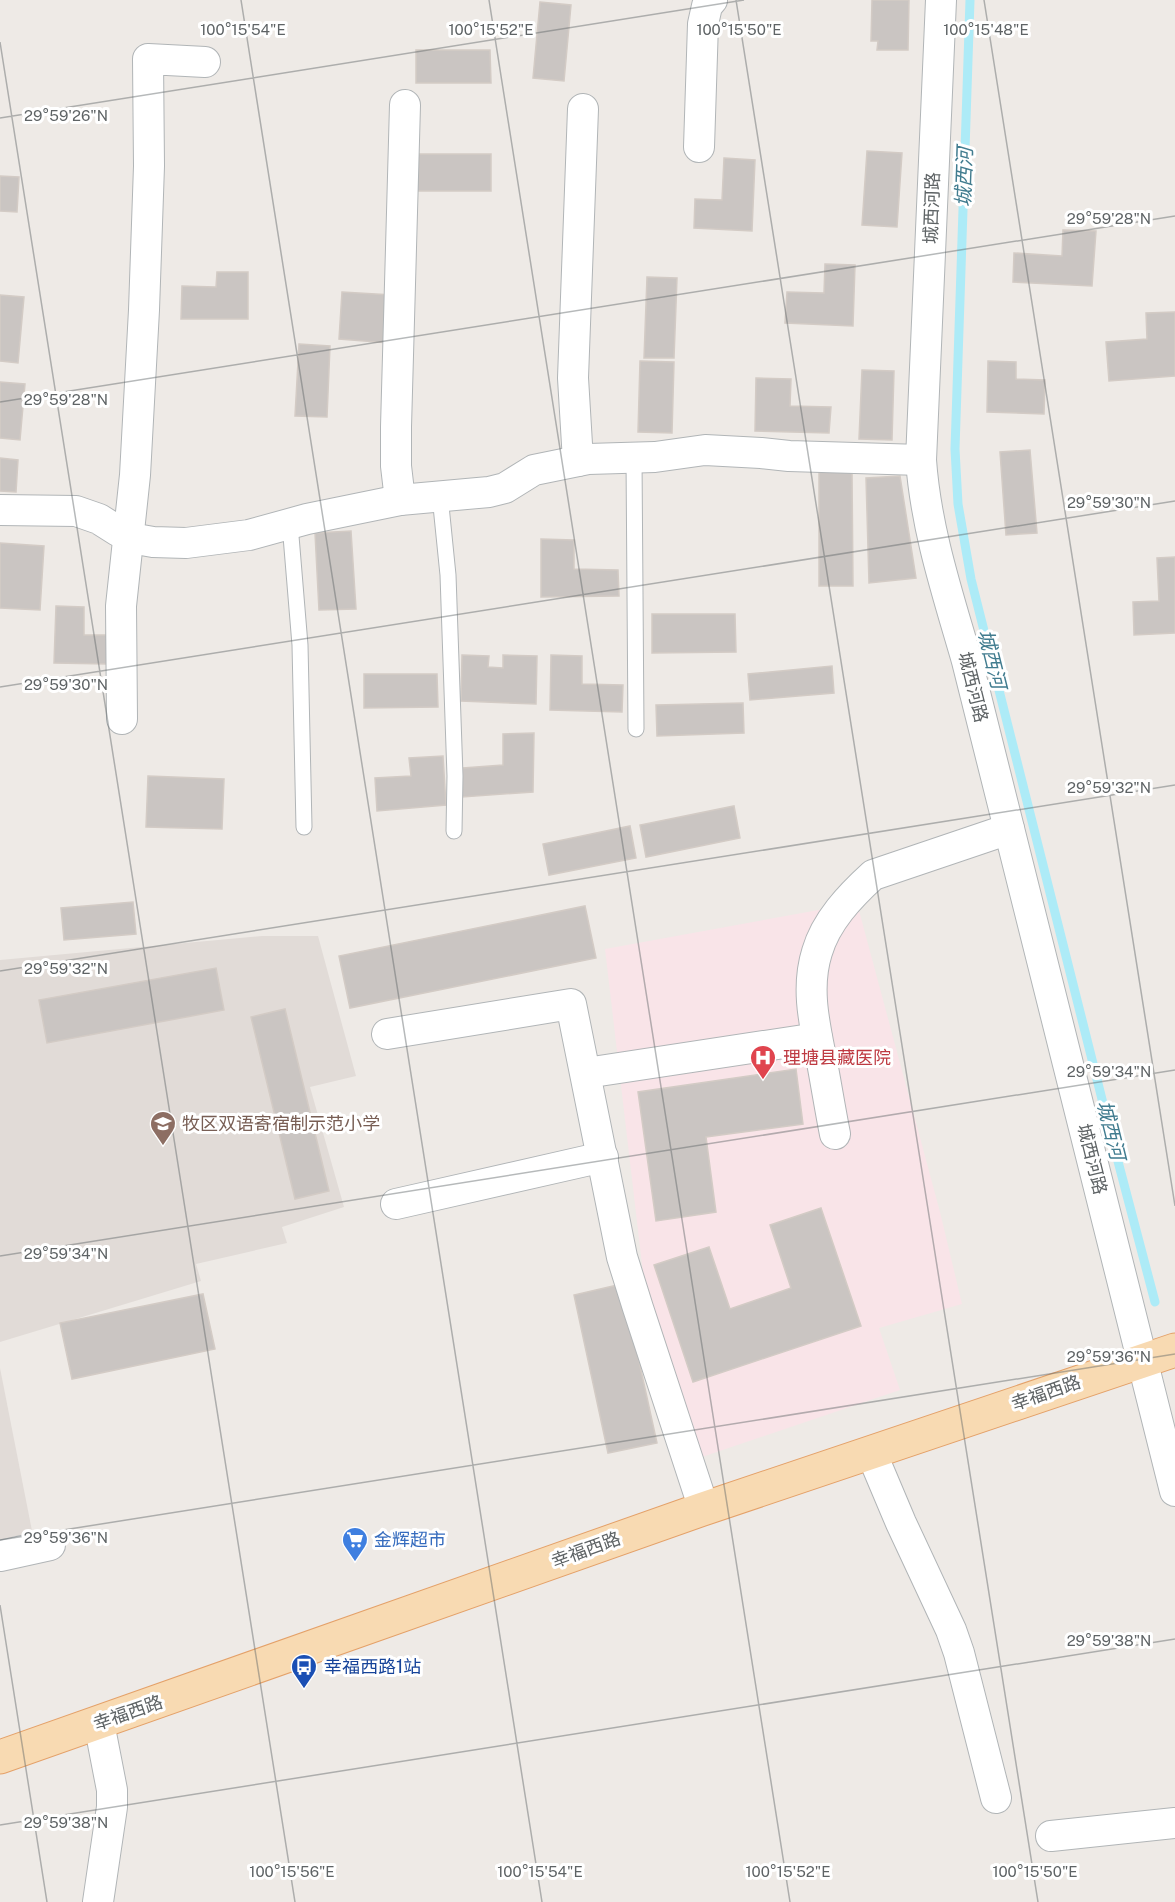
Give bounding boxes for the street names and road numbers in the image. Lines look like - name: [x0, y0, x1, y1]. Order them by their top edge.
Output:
- street label: 城西河路: [920, 172, 943, 244]
- street label: 城西河路: [955, 649, 992, 724]
- street label: 城西河路: [1074, 1121, 1111, 1196]
- street label: 幸福西路: [1008, 1371, 1083, 1414]
- street label: 幸福西路: [548, 1527, 623, 1572]
- street label: 幸福西路: [90, 1691, 165, 1734]

